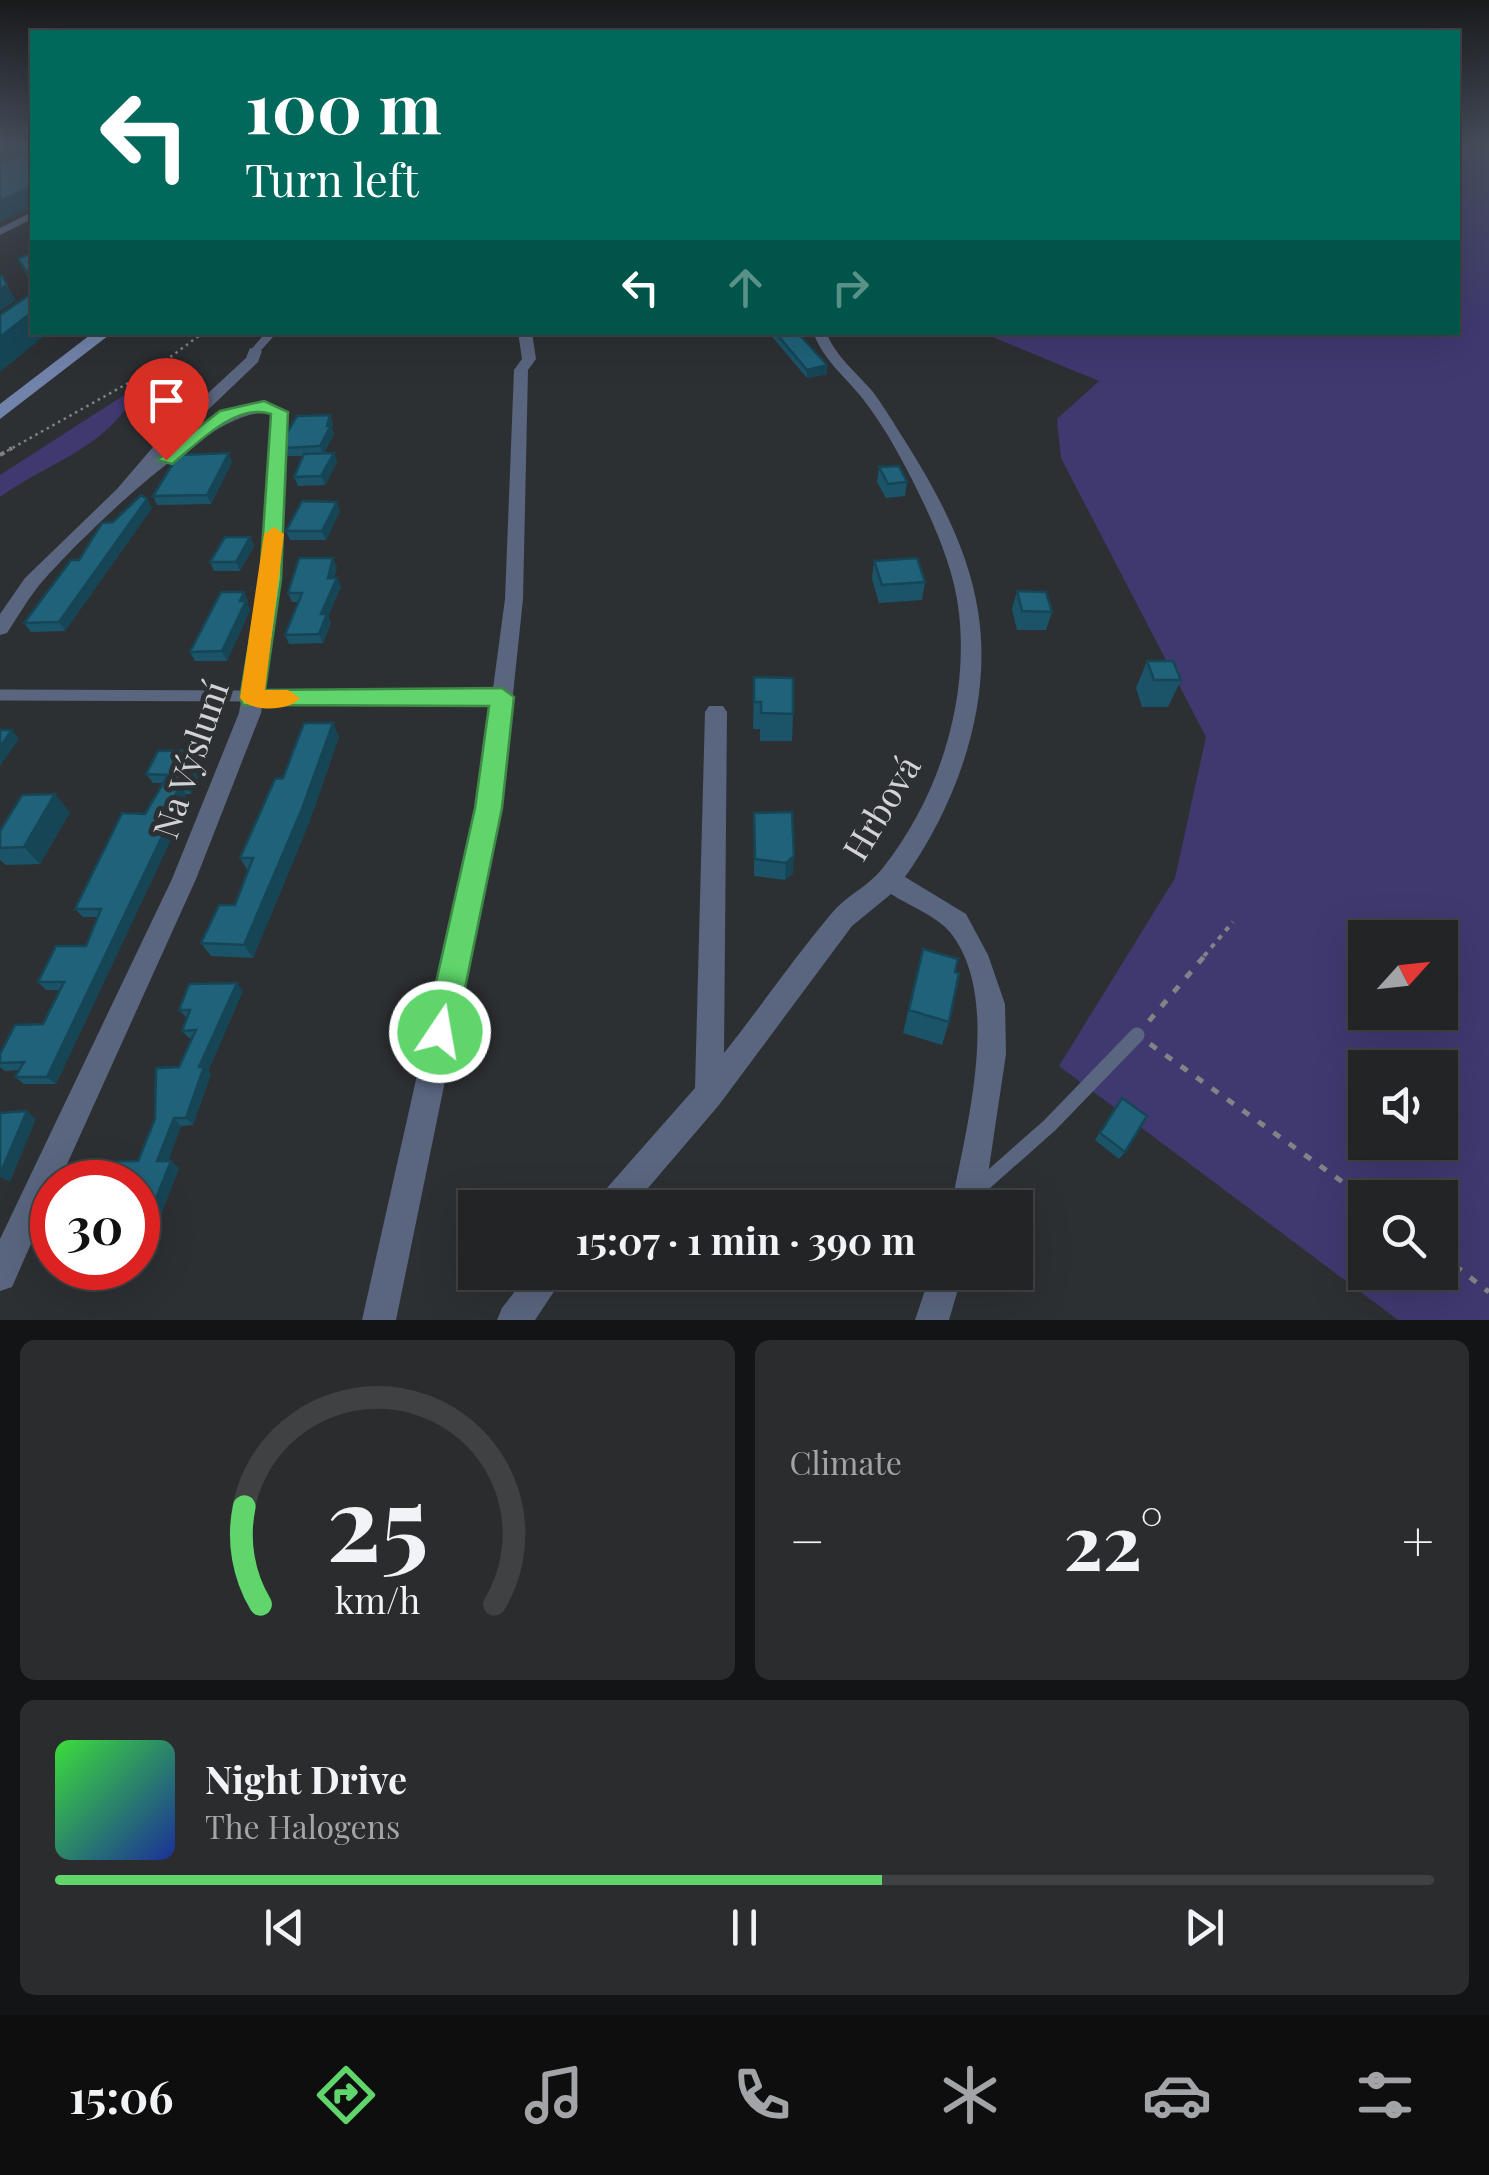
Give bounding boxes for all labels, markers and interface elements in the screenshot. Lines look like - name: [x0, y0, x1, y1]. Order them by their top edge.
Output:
- text: 100 m: [245, 58, 442, 152]
- icon: left: [80, 70, 210, 200]
- text: Turn left: [245, 148, 419, 208]
- icon: left: [613, 260, 668, 315]
- icon: ahead: [718, 260, 773, 315]
- icon: right: [823, 260, 878, 315]
- pin: [124, 358, 209, 461]
- icon: arrive: [139, 373, 194, 428]
- street label: Na Výsluní: [140, 674, 238, 844]
- street label: Hrbová: [830, 745, 930, 868]
- north arrow: [1348, 920, 1458, 1030]
- map controls: [1348, 920, 1458, 1290]
- position arrow: [388, 980, 492, 1084]
- button: sound: [1348, 1050, 1458, 1160]
- speed limit sign: 30: [30, 1160, 160, 1290]
- button: search: [1348, 1180, 1458, 1290]
- text: 15:07 · 1 min · 390 m: [575, 1214, 916, 1265]
- text: Climate: [790, 1440, 902, 1483]
- text: 25: [326, 1449, 428, 1588]
- text: 22°: [1063, 1489, 1163, 1589]
- text: −: [790, 1502, 825, 1576]
- text: +: [1402, 1502, 1434, 1576]
- text: km/h: [334, 1575, 420, 1623]
- text: Night Drive: [205, 1753, 407, 1804]
- text: The Halogens: [205, 1804, 400, 1847]
- icon: previous: [257, 1900, 312, 1955]
- icon: pause: [717, 1900, 772, 1955]
- icon: next: [1177, 1900, 1232, 1955]
- icon: directions: [311, 2060, 381, 2130]
- icon: music: [519, 2060, 589, 2130]
- icon: phone: [727, 2060, 797, 2130]
- icon: climate: [935, 2060, 1005, 2130]
- icon: car: [1142, 2060, 1212, 2130]
- icon: filters: [1350, 2060, 1420, 2130]
- text: 15:06: [69, 2065, 174, 2125]

